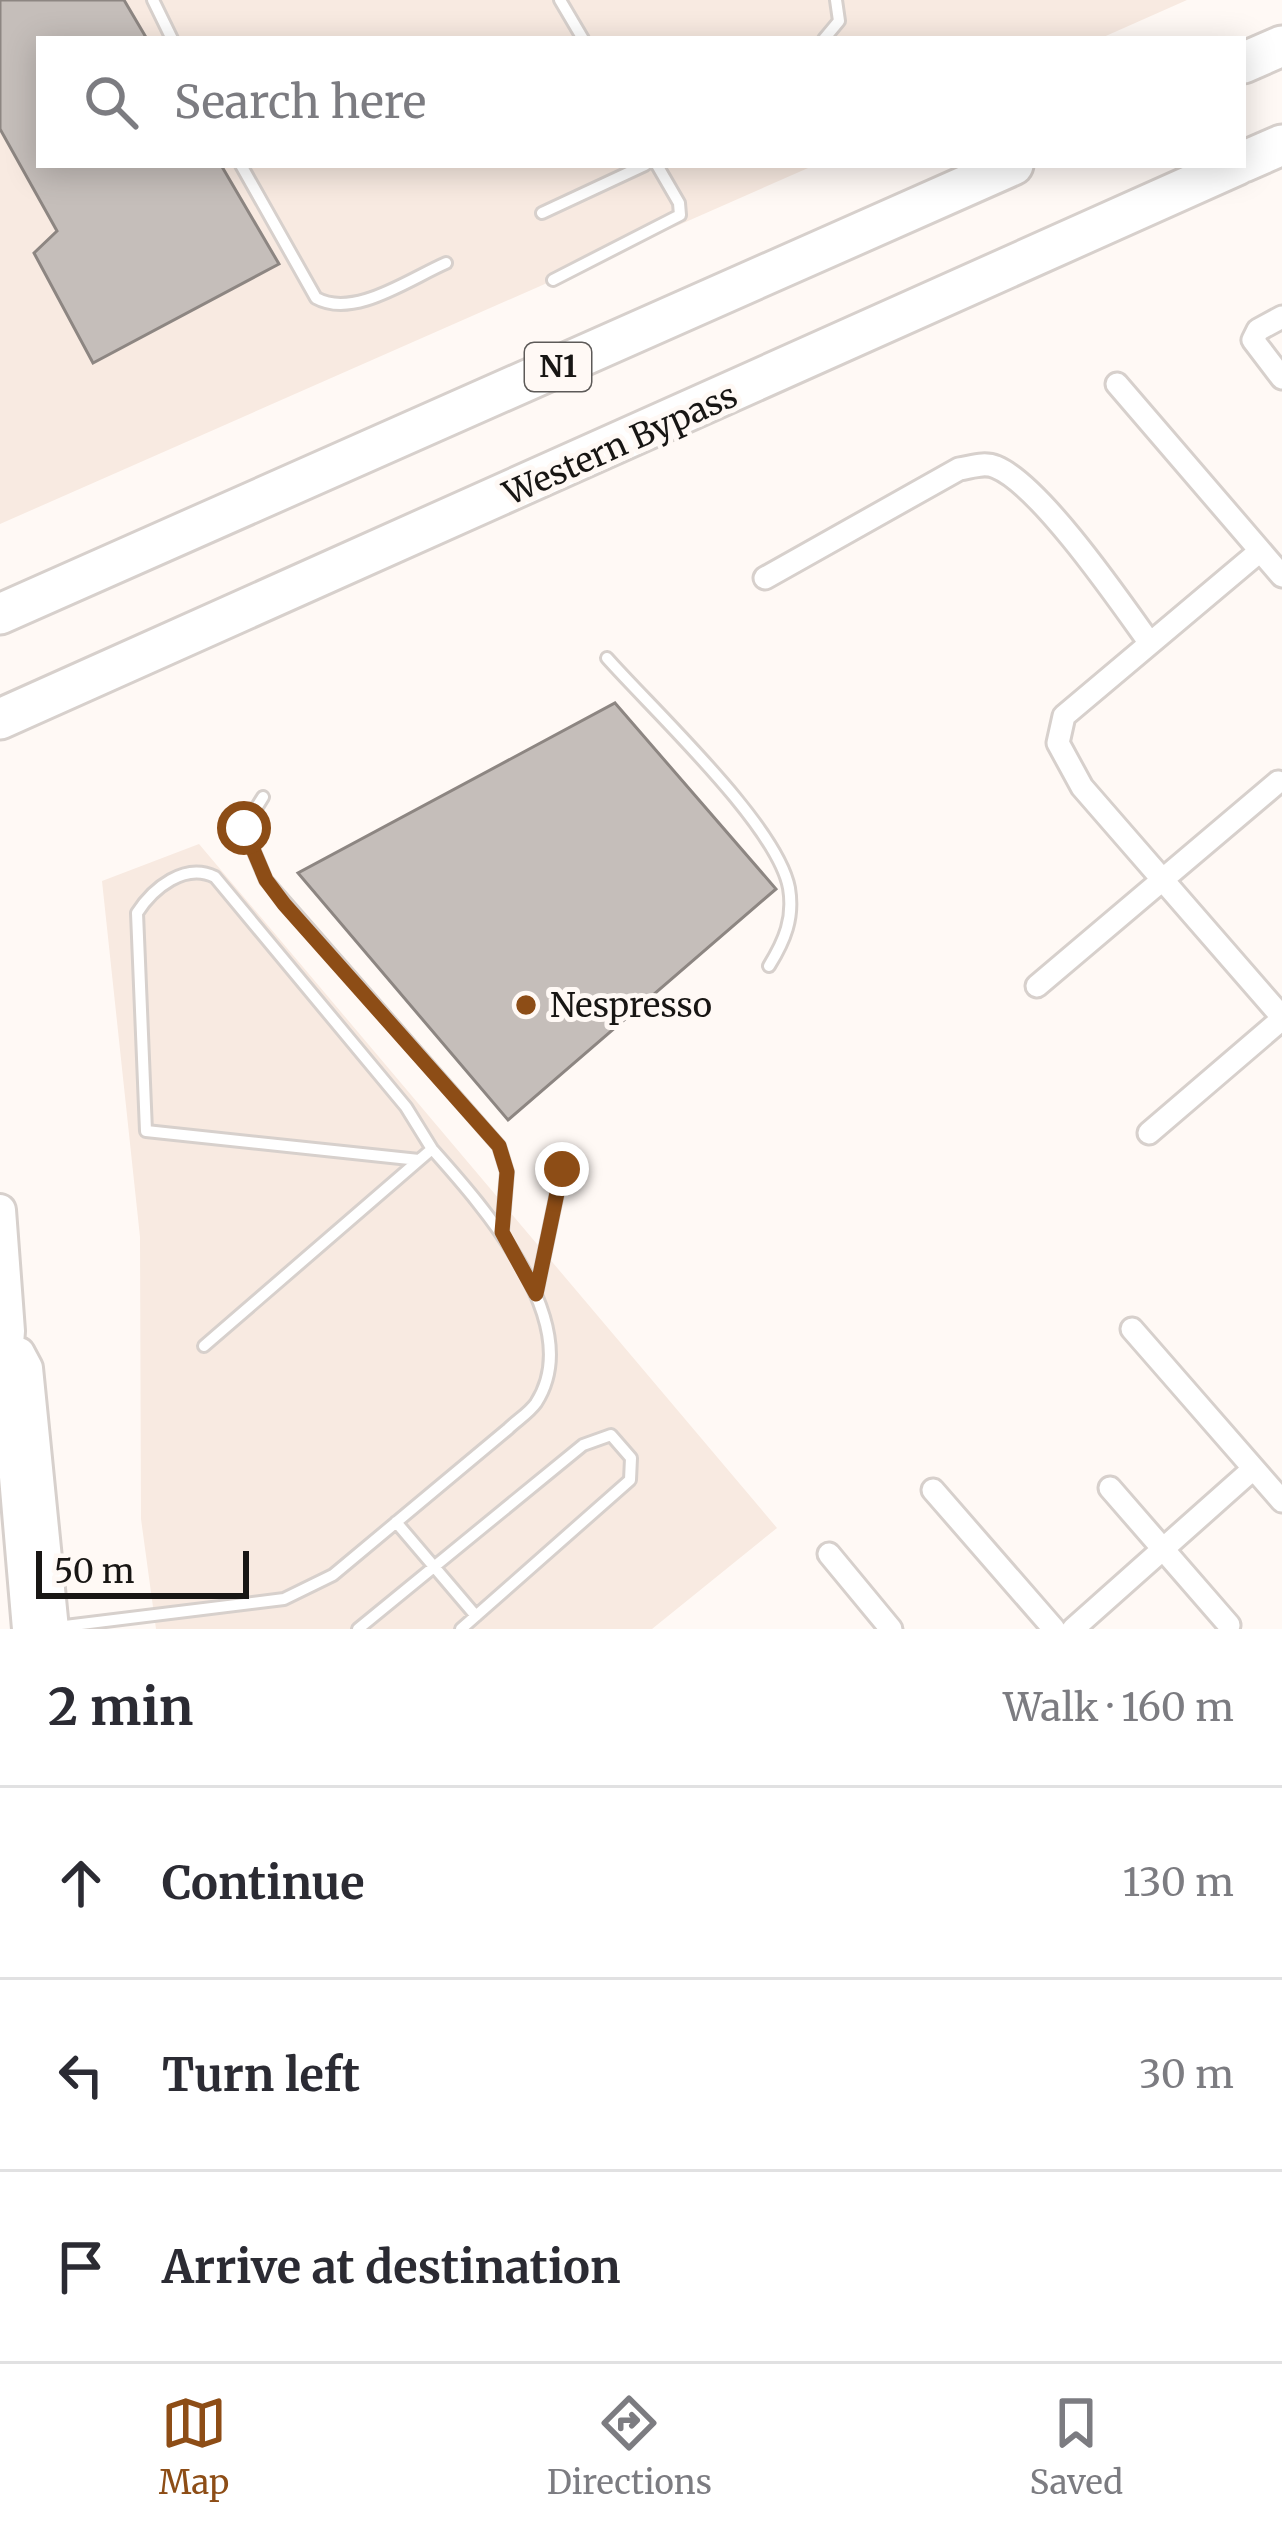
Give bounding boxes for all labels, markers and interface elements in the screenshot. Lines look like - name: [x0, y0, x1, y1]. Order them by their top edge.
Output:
- search box: [36, 36, 1246, 168]
- icon: search: [78, 69, 144, 135]
- text: Search here: [174, 74, 426, 130]
- road number: N1: [525, 343, 591, 391]
- street label: Western Bypass: [496, 375, 743, 515]
- route start: [217, 801, 271, 855]
- place label: Nespresso: [550, 985, 712, 1026]
- marker: Nespresso: [513, 992, 539, 1018]
- route end: [535, 1142, 589, 1196]
- scale bar: [36, 1545, 249, 1598]
- text: 50 m: [54, 1551, 135, 1592]
- text: 2 min: [48, 1675, 193, 1739]
- text: Walk · 160 m: [1003, 1683, 1234, 1732]
- icon: ahead: [48, 1850, 114, 1916]
- text: Continue: [162, 1855, 364, 1911]
- text: 130 m: [1122, 1858, 1234, 1907]
- icon: left: [48, 2042, 114, 2108]
- text: Turn left: [162, 2047, 360, 2103]
- text: 30 m: [1139, 2050, 1234, 2099]
- icon: arrive: [48, 2234, 114, 2300]
- text: Arrive at destination: [162, 2239, 620, 2295]
- tab: Map: [159, 2390, 229, 2503]
- tab: Directions: [547, 2390, 712, 2503]
- tab: Saved: [1030, 2390, 1123, 2503]

